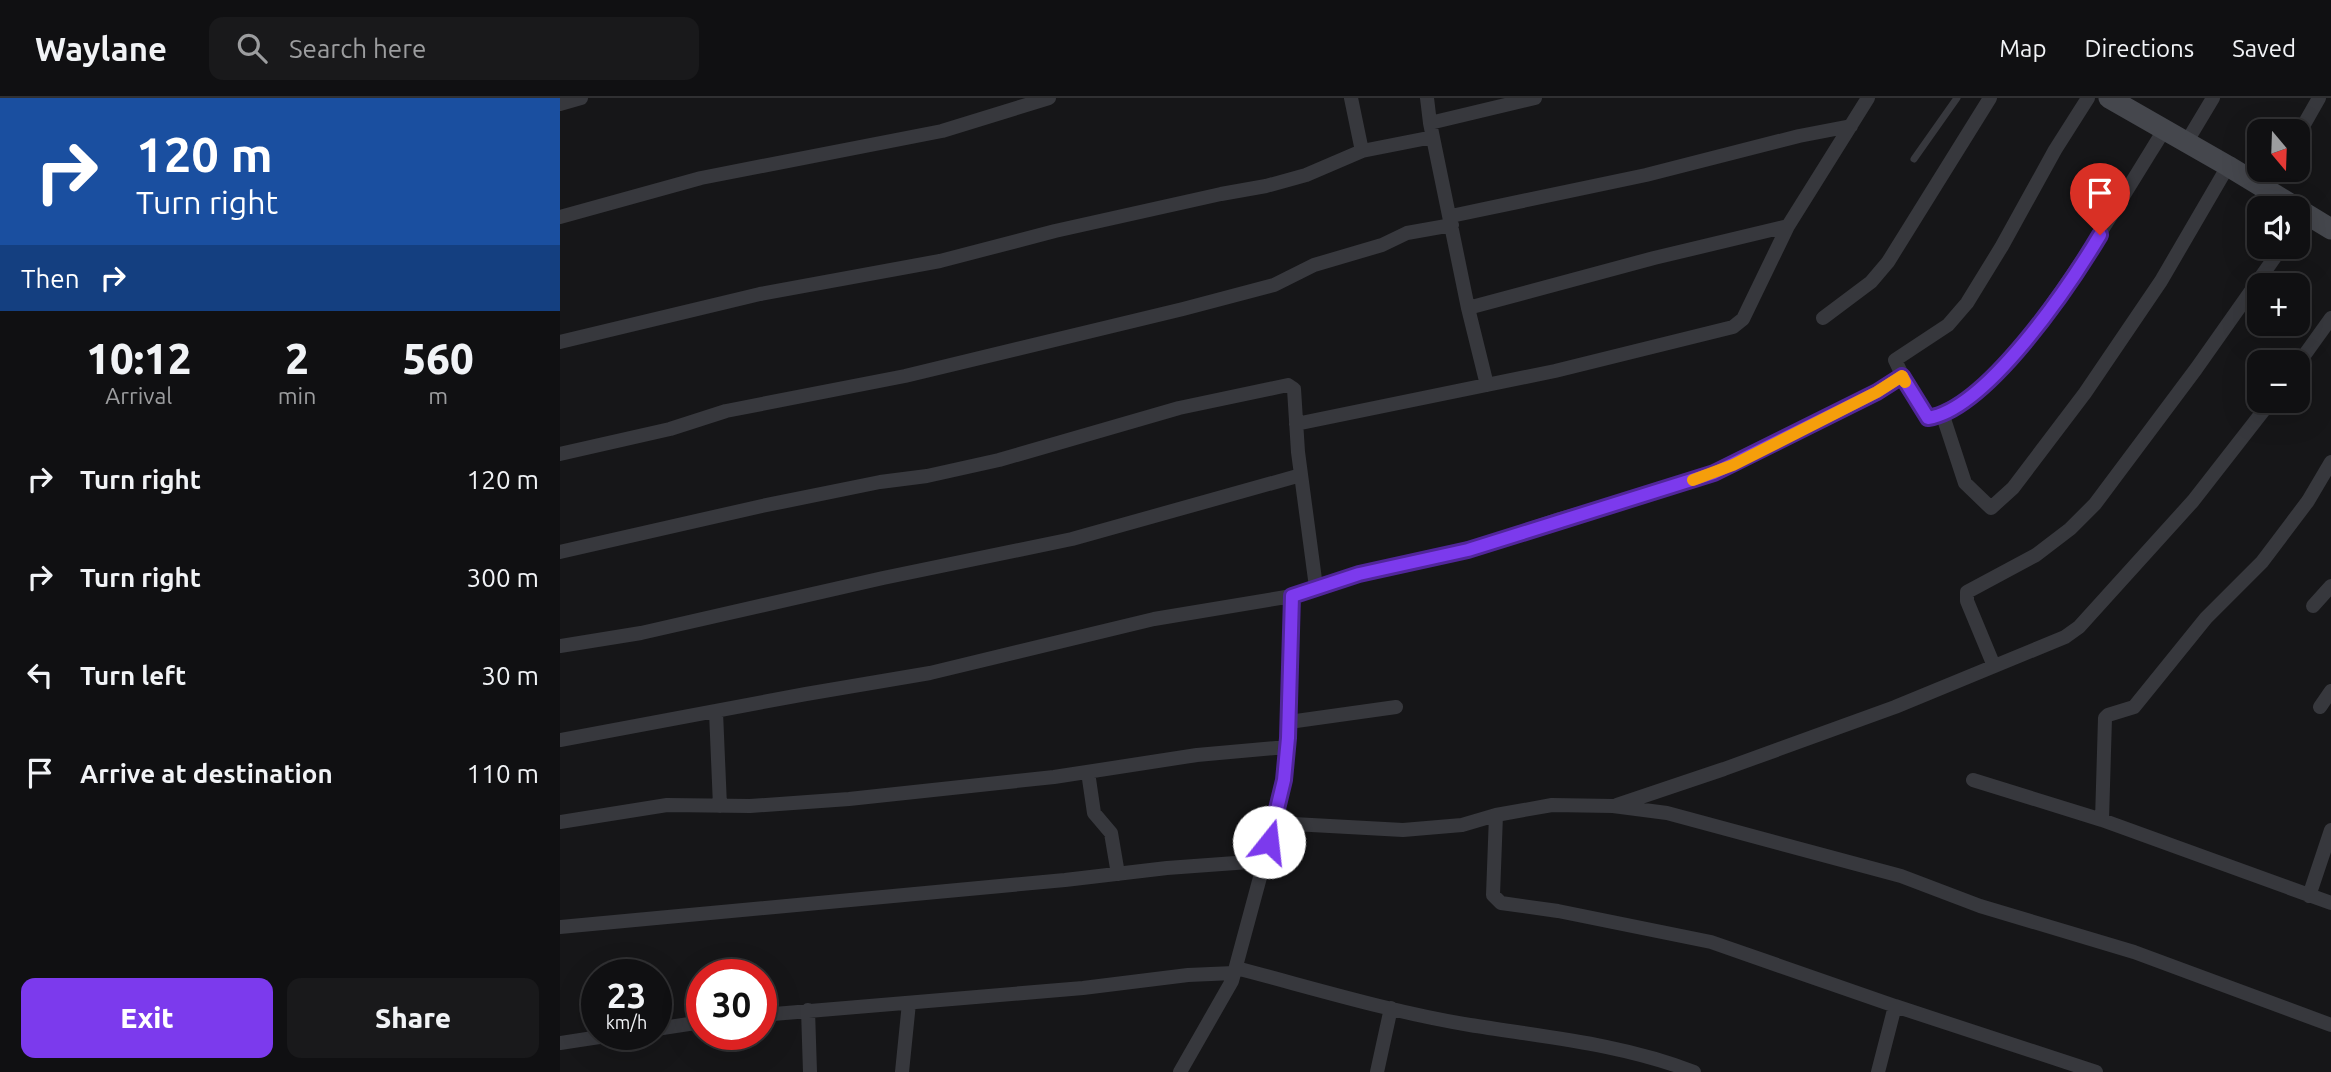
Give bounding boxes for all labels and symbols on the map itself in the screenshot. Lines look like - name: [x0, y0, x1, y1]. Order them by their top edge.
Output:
- north arrow: [2247, 119, 2310, 182]
- pin: [2070, 163, 2130, 235]
- position arrow: [1232, 805, 1306, 879]
- speed limit sign: 30: [686, 959, 777, 1050]

